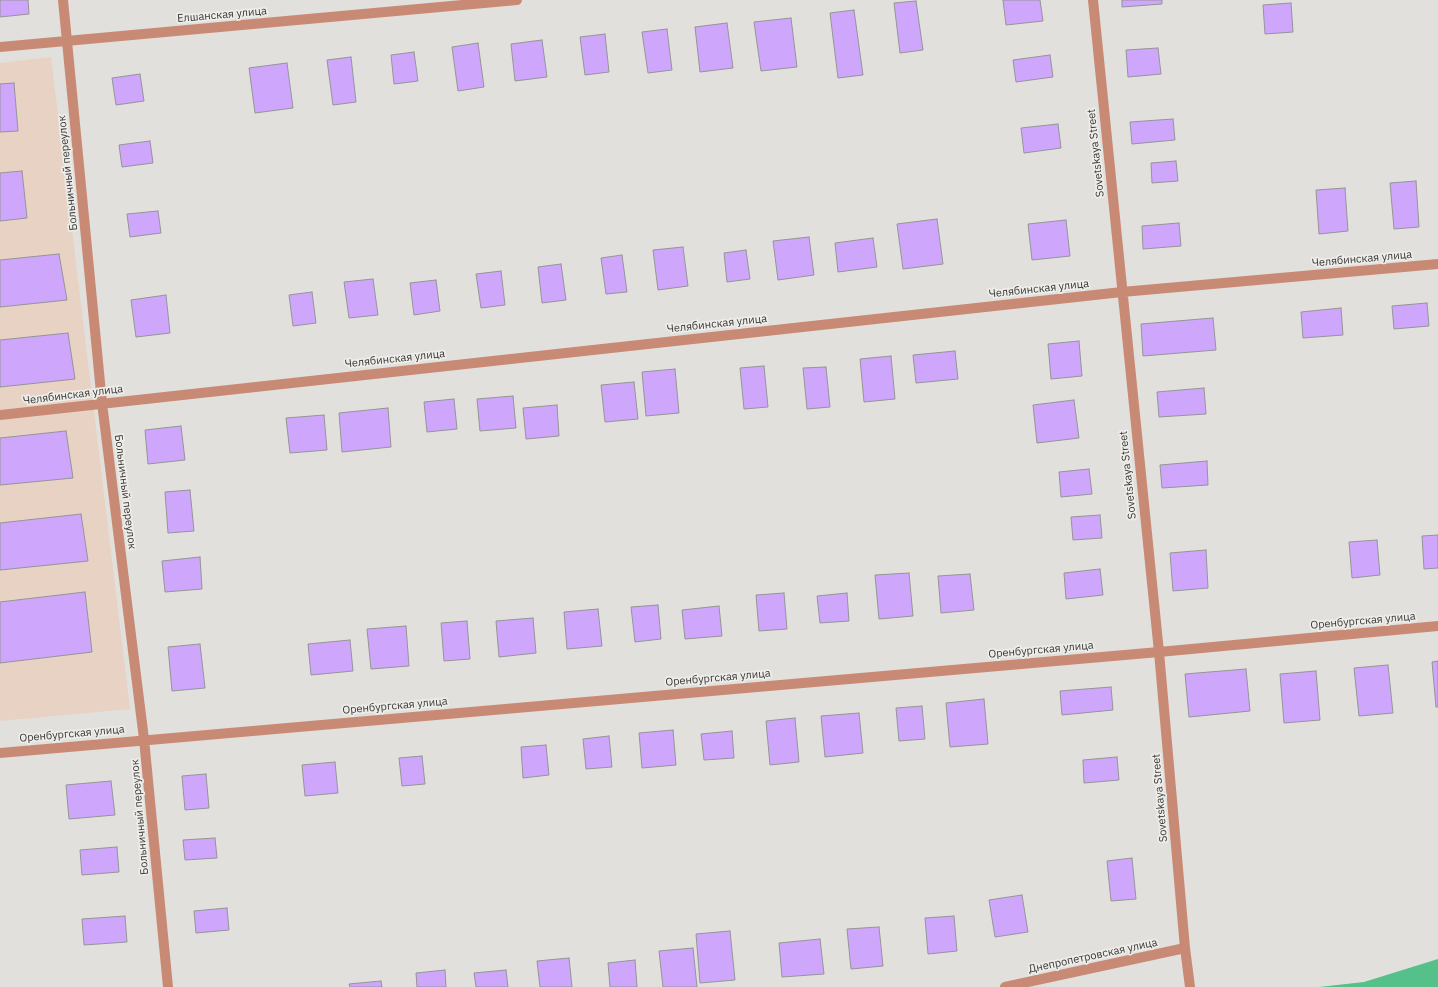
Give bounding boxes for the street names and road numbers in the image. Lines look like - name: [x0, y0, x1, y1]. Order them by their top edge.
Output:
- street label: Елшанская улица: [177, 5, 267, 25]
- street label: Sovetskaya Street: [1085, 108, 1107, 198]
- street label: Больничный переулок: [55, 115, 81, 231]
- street label: Челябинская улица: [1311, 248, 1413, 270]
- street label: Челябинская улица: [988, 277, 1090, 301]
- street label: Челябинская улица: [666, 312, 768, 336]
- street label: Челябинская улица: [344, 347, 446, 371]
- street label: Челябинская улица: [22, 382, 124, 408]
- street label: Sovetskaya Street: [1117, 430, 1139, 520]
- street label: Больничный переулок: [111, 434, 139, 550]
- street label: Оренбургская улица: [1310, 610, 1416, 632]
- street label: Оренбургская улица: [988, 639, 1094, 661]
- street label: Оренбургская улица: [665, 667, 771, 689]
- street label: Оренбургская улица: [342, 695, 448, 717]
- street label: Оренбургская улица: [19, 723, 125, 745]
- street label: Sovetskaya Street: [1150, 753, 1170, 843]
- street label: Больничный переулок: [128, 759, 152, 875]
- street label: Днепропетровская улица: [1027, 936, 1159, 976]

